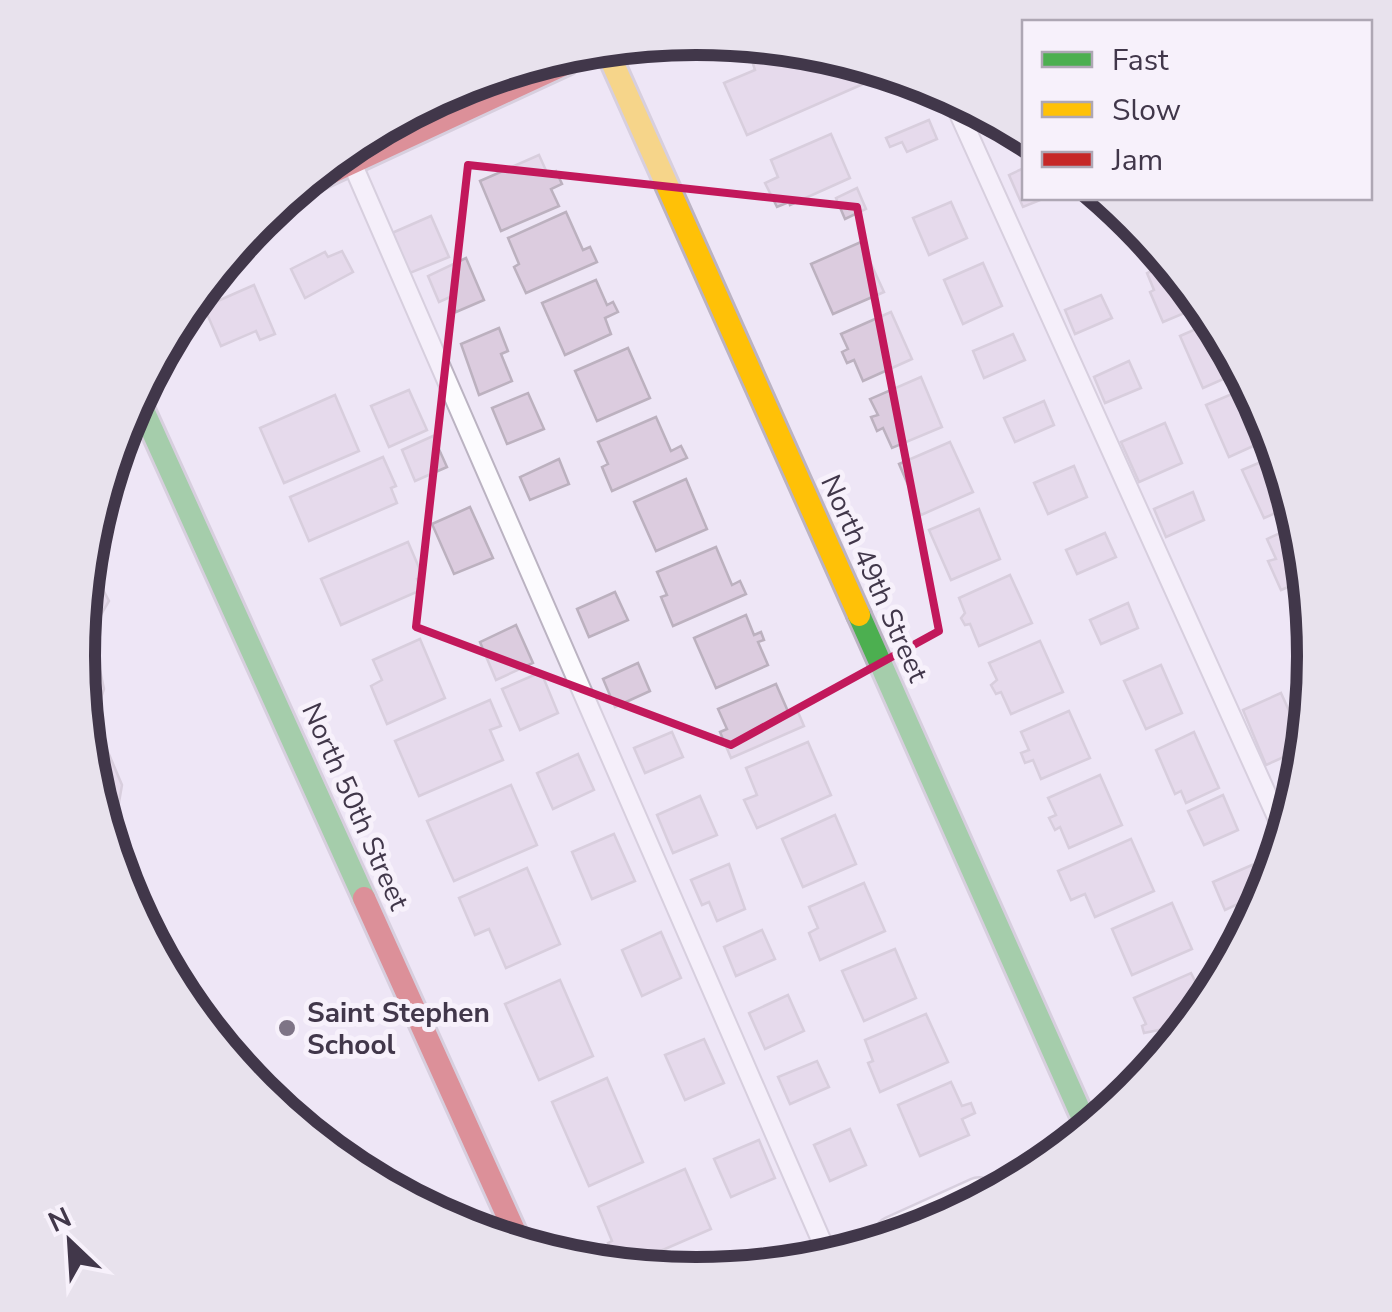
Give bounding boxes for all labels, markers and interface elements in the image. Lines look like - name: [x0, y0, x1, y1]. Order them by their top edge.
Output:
- legend: [1022, 20, 1372, 200]
- text: Fast: [1112, 40, 1169, 81]
- text: Slow: [1112, 90, 1181, 131]
- text: Jam: [1111, 140, 1163, 181]
- street label: North 49th Street: [811, 469, 937, 688]
- street label: North 50th Street: [292, 697, 418, 916]
- place label: Saint Stephen School: [307, 994, 490, 1064]
- marker: Saint Stephen School: [276, 1017, 298, 1039]
- north arrow: [20, 1192, 120, 1292]
- text: N: [42, 1199, 77, 1242]

